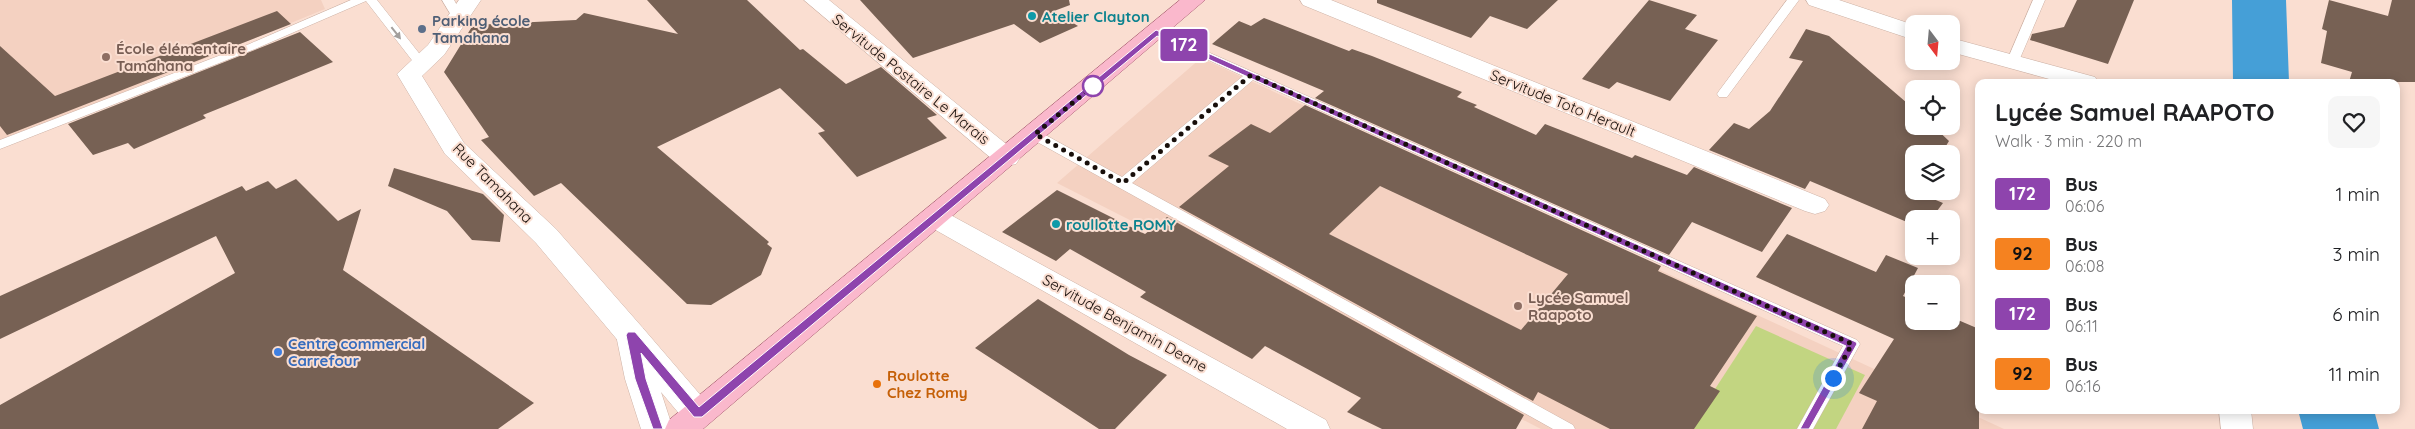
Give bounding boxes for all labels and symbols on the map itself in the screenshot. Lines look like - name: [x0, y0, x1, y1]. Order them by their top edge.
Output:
- place label: Atelier Clayton: [1042, 7, 1150, 26]
- street label: Servitude Postaire Le Marais: [828, 10, 994, 148]
- marker: Atelier Clayton: [1026, 10, 1038, 22]
- place label: Parking école Tamahana: [432, 11, 531, 47]
- north arrow: [1905, 15, 1960, 70]
- marker: Parking école Tamahana: [416, 23, 428, 35]
- one-way arrow: [391, 26, 402, 39]
- line badge: 172: [1155, 29, 1213, 61]
- place label: École élémentaire Tamahana: [116, 39, 246, 75]
- marker: École élémentaire Tamahana: [100, 51, 112, 63]
- street label: Servitude Toto Herault: [1487, 65, 1639, 141]
- unlabelled marker: [1082, 75, 1104, 97]
- street label: Rue Tamahana: [449, 139, 537, 227]
- place label: roullotte ROMY: [1066, 215, 1176, 234]
- marker: roullotte ROMY: [1050, 218, 1062, 230]
- street label: Servitude Benjamin Deane: [1039, 270, 1211, 376]
- place label: Lycée Samuel Raapoto: [1528, 288, 1628, 324]
- marker: Lycée Samuel Raapoto: [1512, 300, 1524, 312]
- place label: Centre commercial Carrefour: [288, 334, 425, 370]
- marker: Centre commercial Carrefour: [272, 346, 284, 358]
- place label: Roulotte Chez Romy: [887, 366, 968, 402]
- your location: [1821, 366, 1846, 391]
- marker: Roulotte Chez Romy: [871, 378, 883, 390]

